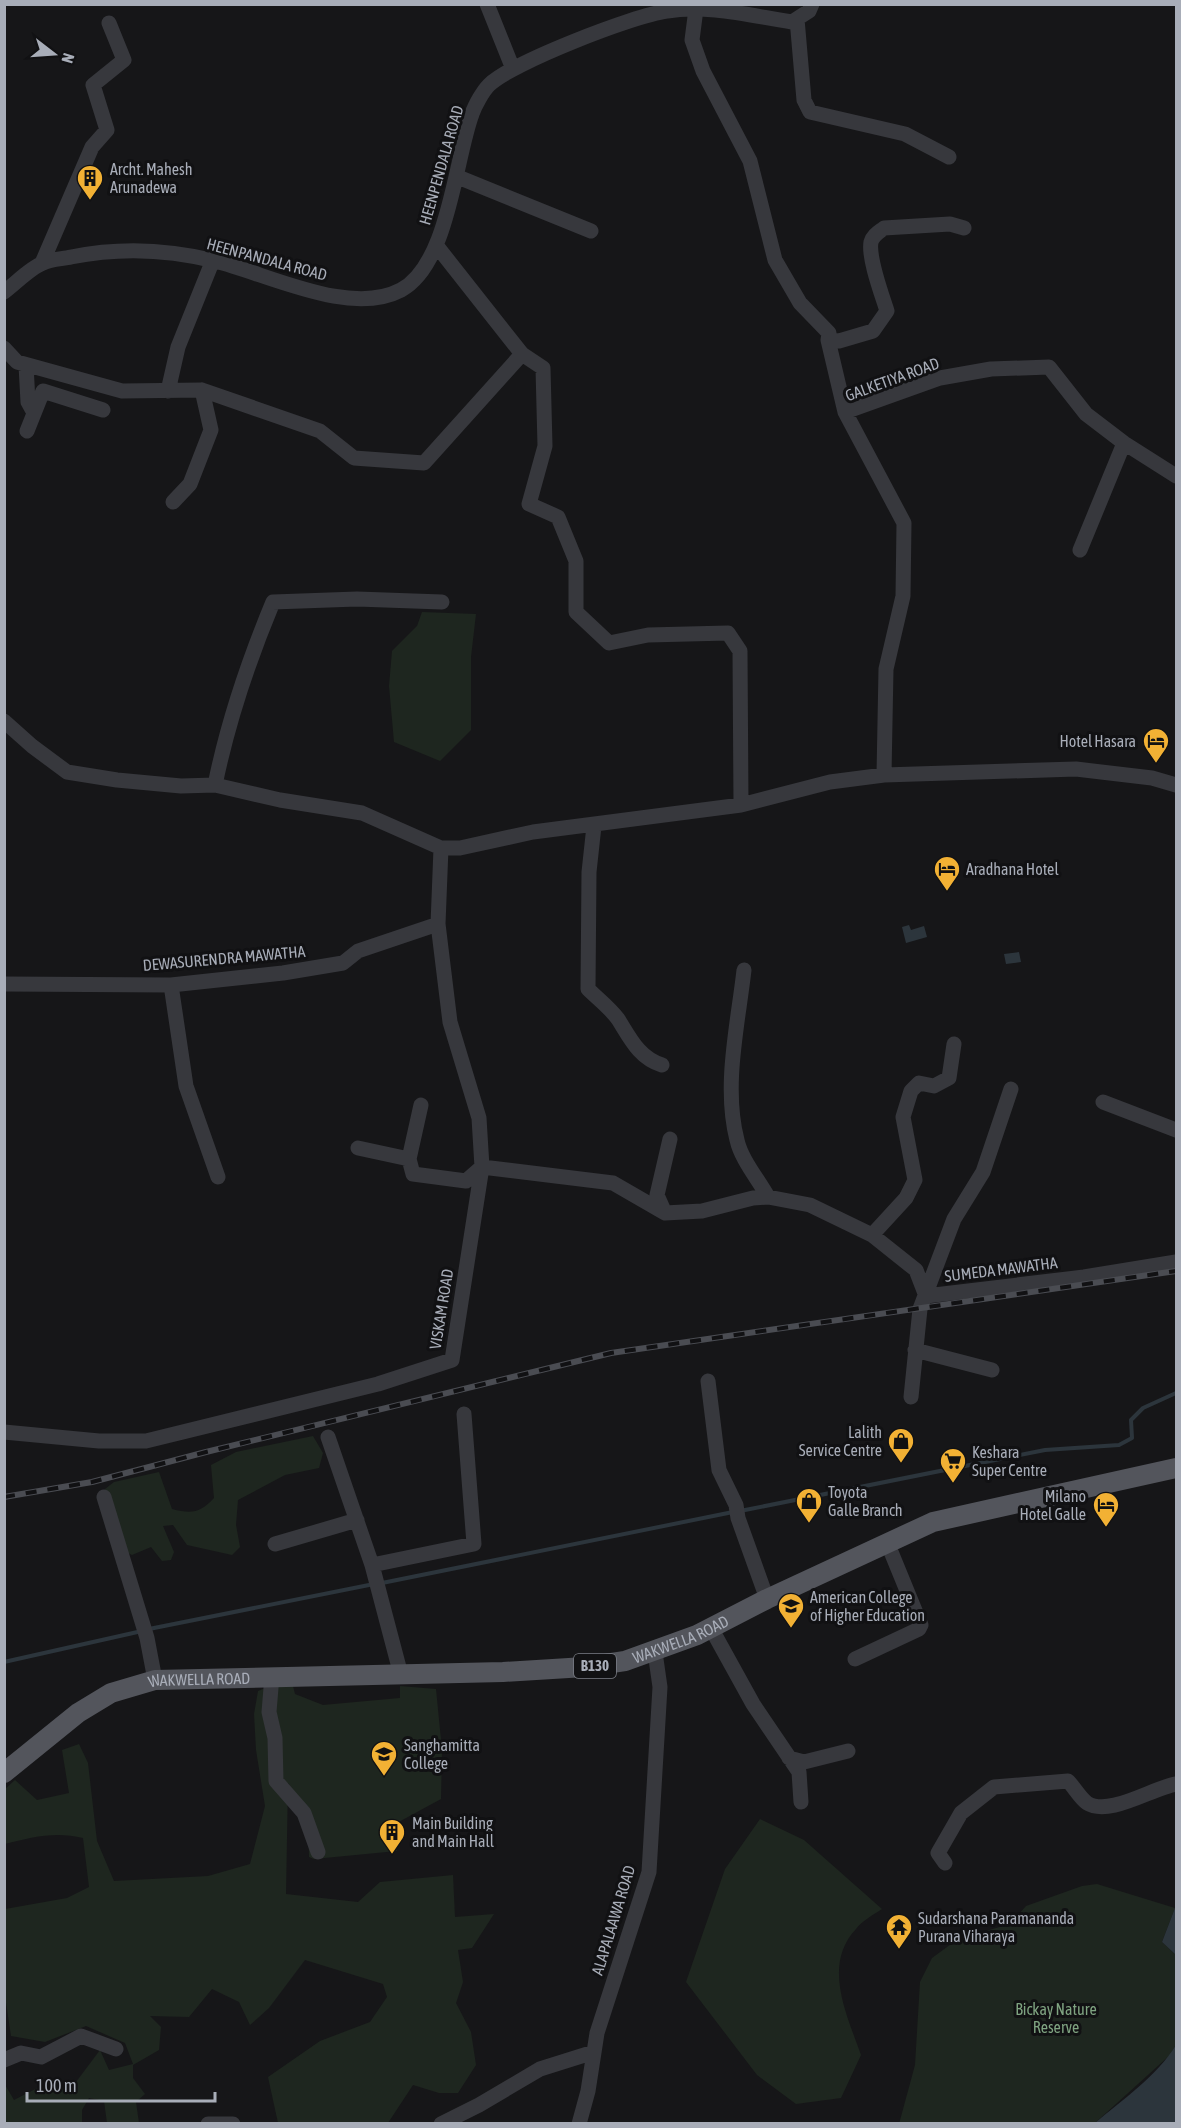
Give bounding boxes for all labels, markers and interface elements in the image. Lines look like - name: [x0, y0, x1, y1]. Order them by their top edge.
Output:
- north arrow: [24, 24, 84, 84]
- text: N: [58, 51, 78, 66]
- street label: HEENPENDALA ROAD: [415, 103, 467, 227]
- place label: Archt. Mahesh Arunadewa: [110, 160, 192, 196]
- building icon: Archt. Mahesh Arunadewa: [75, 163, 105, 201]
- street label: HEENPANDALA ROAD: [205, 234, 329, 284]
- street label: GALKETIYA ROAD: [843, 354, 941, 404]
- hotel icon: Hotel Hasara: [1141, 726, 1171, 764]
- place label: Hotel Hasara: [1059, 732, 1136, 750]
- hotel icon: Aradhana Hotel: [932, 854, 962, 892]
- place label: Aradhana Hotel: [966, 860, 1059, 878]
- street label: DEWASURENDRA MAWATHA: [142, 942, 306, 974]
- street label: SUMEDA MAWATHA: [944, 1253, 1059, 1285]
- street label: VISKAM ROAD: [426, 1267, 456, 1351]
- place label: Lalith Service Centre: [799, 1423, 882, 1459]
- shop icon: Lalith Service Centre: [886, 1426, 916, 1464]
- place label: Keshara Super Centre: [972, 1443, 1047, 1480]
- supermarket icon: Keshara Super Centre: [938, 1446, 968, 1484]
- place label: Toyota Galle Branch: [828, 1483, 903, 1519]
- shop icon: Toyota Galle Branch: [794, 1486, 824, 1524]
- place label: Milano Hotel Galle: [1020, 1487, 1086, 1523]
- hotel icon: Milano Hotel Galle: [1091, 1490, 1121, 1528]
- place label: American College of Higher Education: [810, 1588, 925, 1625]
- school or university icon: American College of Higher Education: [776, 1591, 806, 1629]
- street label: WAKWELLA ROAD: [630, 1611, 731, 1667]
- road number: B130: [574, 1654, 616, 1678]
- street label: WAKWELLA ROAD: [146, 1669, 250, 1691]
- place label: Sanghamitta College: [404, 1736, 480, 1773]
- school or university icon: Sanghamitta College: [369, 1739, 399, 1777]
- place label: Main Building and Main Hall: [412, 1814, 495, 1850]
- building icon: Main Building and Main Hall: [377, 1817, 407, 1855]
- street label: ALAPALAAWA ROAD: [588, 1863, 638, 1977]
- place label: Sudarshana Paramananda Purana Viharaya: [918, 1909, 1074, 1946]
- temple icon: Sudarshana Paramananda Purana Viharaya: [884, 1912, 914, 1950]
- park label: Bickay Nature Reserve: [1015, 2000, 1097, 2036]
- scale bar: [27, 2065, 214, 2103]
- text: 100 m: [36, 2075, 77, 2096]

